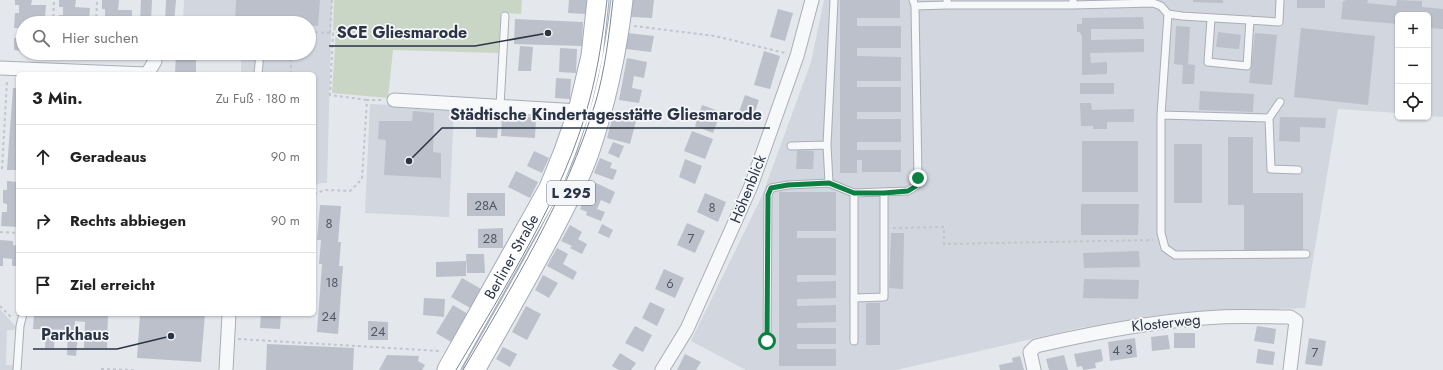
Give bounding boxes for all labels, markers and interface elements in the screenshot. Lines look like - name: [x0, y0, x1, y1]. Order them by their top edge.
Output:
- map controls: [1395, 12, 1431, 120]
- button: +: [1395, 12, 1431, 48]
- search box: [16, 16, 316, 60]
- callout: SCE Gliesmarode: [329, 18, 475, 46]
- text: SCE Gliesmarode: [337, 21, 467, 44]
- icon: search: [30, 27, 52, 49]
- text: Hier suchen: [62, 27, 139, 49]
- button: −: [1395, 48, 1431, 84]
- button: locate: [1395, 84, 1431, 120]
- text: 3 Min.: [32, 86, 83, 110]
- text: Zu Fuß · 180 m: [216, 89, 300, 108]
- callout: Städtische Kindertagesstätte Gliesmarode: [442, 100, 770, 128]
- text: Städtische Kindertagesstätte Gliesmarode: [450, 103, 762, 126]
- icon: ahead: [32, 146, 54, 168]
- text: Geradeaus: [70, 146, 146, 168]
- text: 90 m: [271, 147, 300, 166]
- street label: Höhenblick: [724, 151, 772, 227]
- route end: [909, 169, 927, 187]
- road number: L 295: [547, 181, 595, 205]
- house number: 28A: [475, 196, 498, 215]
- house number: 8: [708, 198, 716, 217]
- icon: right: [32, 210, 54, 232]
- text: Rechts abbiegen: [70, 210, 186, 232]
- street label: Berliner Straße: [479, 210, 544, 303]
- text: 90 m: [271, 211, 300, 230]
- house number: 8: [325, 214, 333, 233]
- house number: 28: [483, 229, 497, 248]
- house number: 7: [688, 229, 695, 248]
- house number: 18: [326, 273, 338, 292]
- icon: arrive: [32, 274, 54, 296]
- text: Ziel erreicht: [70, 274, 155, 296]
- house number: 6: [666, 274, 674, 293]
- house number: 24: [322, 307, 337, 326]
- street label: Klosterweg: [1130, 308, 1202, 338]
- callout: Parkhaus: [33, 321, 117, 349]
- house number: 24: [371, 322, 386, 341]
- text: Parkhaus: [41, 323, 109, 346]
- route start: [758, 332, 776, 350]
- house number: 3: [1125, 340, 1133, 359]
- house number: 4: [1112, 341, 1120, 360]
- house number: 7: [1312, 343, 1319, 362]

